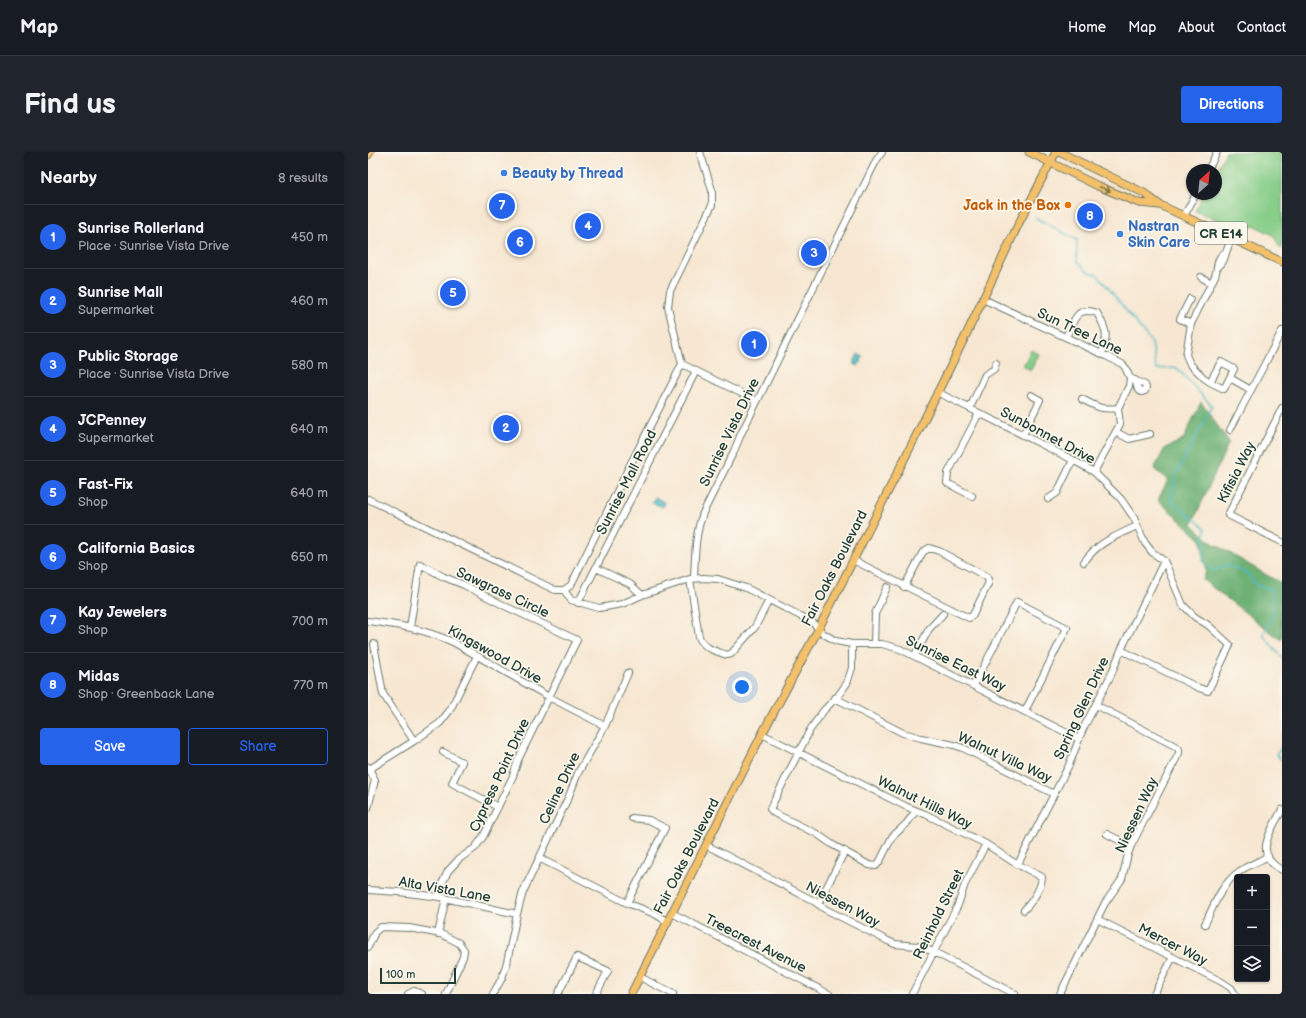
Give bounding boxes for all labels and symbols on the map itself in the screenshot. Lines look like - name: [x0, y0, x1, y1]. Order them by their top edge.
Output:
- north arrow: [1186, 164, 1222, 200]
- place label: Beauty by Thread: [512, 165, 623, 182]
- marker: Beauty by Thread: [499, 168, 509, 178]
- one-way arrow: [1098, 186, 1110, 193]
- pin: 7: [489, 191, 515, 221]
- place label: Jack in the Box: [963, 197, 1061, 214]
- marker: Jack in the Box: [1063, 200, 1073, 210]
- pin: 8: [1077, 201, 1103, 231]
- pin: 4: [575, 211, 601, 241]
- place label: Nastran Skin Care: [1128, 218, 1190, 251]
- road number: CR E14: [1195, 222, 1247, 244]
- pin: 6: [507, 227, 533, 257]
- marker: Nastran Skin Care: [1115, 229, 1125, 239]
- pin: 3: [801, 238, 827, 268]
- pin: 5: [440, 278, 466, 308]
- street label: Sun Tree Lane: [1034, 304, 1125, 359]
- pin: 1: [741, 329, 767, 359]
- street label: Sunrise Vista Drive: [696, 375, 763, 489]
- street label: Sunbonnet Drive: [997, 403, 1098, 468]
- pin: 2: [493, 413, 519, 443]
- street label: Sunrise Mall Road: [593, 427, 660, 537]
- street label: Kifisia Way: [1214, 438, 1259, 506]
- street label: Fair Oaks Boulevard: [798, 507, 871, 629]
- street label: Sawgrass Circle: [453, 563, 552, 621]
- street label: Kingswood Drive: [445, 622, 545, 687]
- street label: Sunrise East Way: [903, 632, 1009, 695]
- street label: Spring Glen Drive: [1050, 654, 1113, 762]
- your location: [732, 677, 752, 697]
- street label: Cypress Point Drive: [466, 716, 533, 835]
- street label: Walnut Villa Way: [955, 728, 1055, 787]
- street label: Celine Drive: [535, 749, 584, 827]
- street label: Walnut Hills Way: [875, 772, 975, 833]
- street label: Niessen Way: [1112, 774, 1162, 856]
- street label: Fair Oaks Boulevard: [650, 795, 723, 917]
- street label: Reinhold Street: [909, 866, 968, 962]
- street label: Alta Vista Lane: [398, 873, 492, 906]
- street label: Niessen Way: [803, 878, 883, 931]
- street label: Treecrest Avenue: [702, 911, 809, 976]
- street label: Mercer Way: [1135, 920, 1211, 969]
- scale bar: [380, 966, 456, 985]

